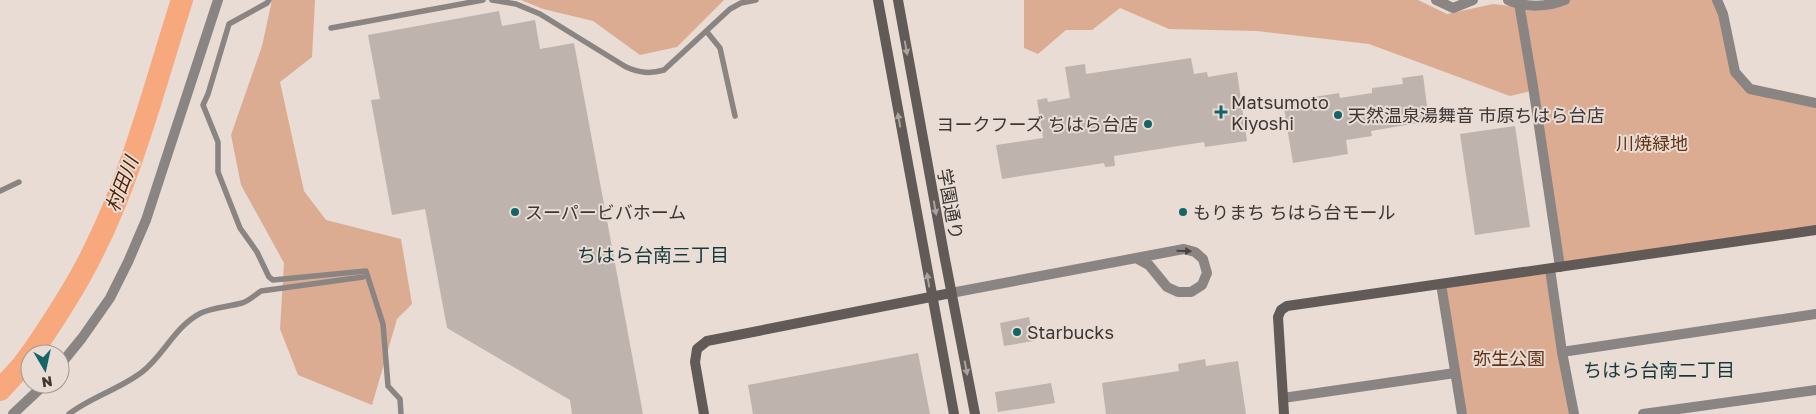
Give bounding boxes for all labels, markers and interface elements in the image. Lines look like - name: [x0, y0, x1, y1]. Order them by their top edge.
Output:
- one-way arrow: [903, 40, 911, 56]
- place label: Matsumoto Kiyoshi: [1231, 91, 1329, 134]
- place label: 天然温泉湯舞音 市原ちはら台店: [1348, 104, 1605, 126]
- marker: Matsumoto Kiyoshi: [1215, 106, 1227, 118]
- marker: 天然温泉湯舞音 市原ちはら台店: [1332, 109, 1344, 121]
- one-way arrow: [895, 112, 903, 128]
- place label: ヨークフーズ ちはら台店: [936, 113, 1138, 135]
- marker: ヨークフーズ ちはら台店: [1142, 118, 1154, 130]
- park label: 川焼緑地: [1616, 132, 1688, 154]
- water label: 村田川: [100, 151, 143, 215]
- street label: 学園通り: [934, 167, 968, 241]
- one-way arrow: [932, 200, 940, 216]
- place label: スーパービバホーム: [525, 201, 686, 223]
- place label: もりまち ちはら台モール: [1193, 201, 1396, 223]
- marker: スーパービバホーム: [509, 206, 521, 218]
- marker: もりまち ちはら台モール: [1177, 206, 1189, 218]
- district label: ちはら台南三丁目: [577, 243, 729, 266]
- one-way arrow: [1176, 247, 1192, 255]
- one-way arrow: [924, 272, 932, 288]
- place label: Starbucks: [1027, 321, 1114, 343]
- marker: Starbucks: [1011, 326, 1023, 338]
- north arrow: [20, 344, 70, 394]
- park label: 弥生公園: [1473, 347, 1545, 369]
- district label: ちはら台南二丁目: [1583, 358, 1735, 381]
- one-way arrow: [962, 360, 970, 376]
- text: N: [41, 373, 54, 392]

